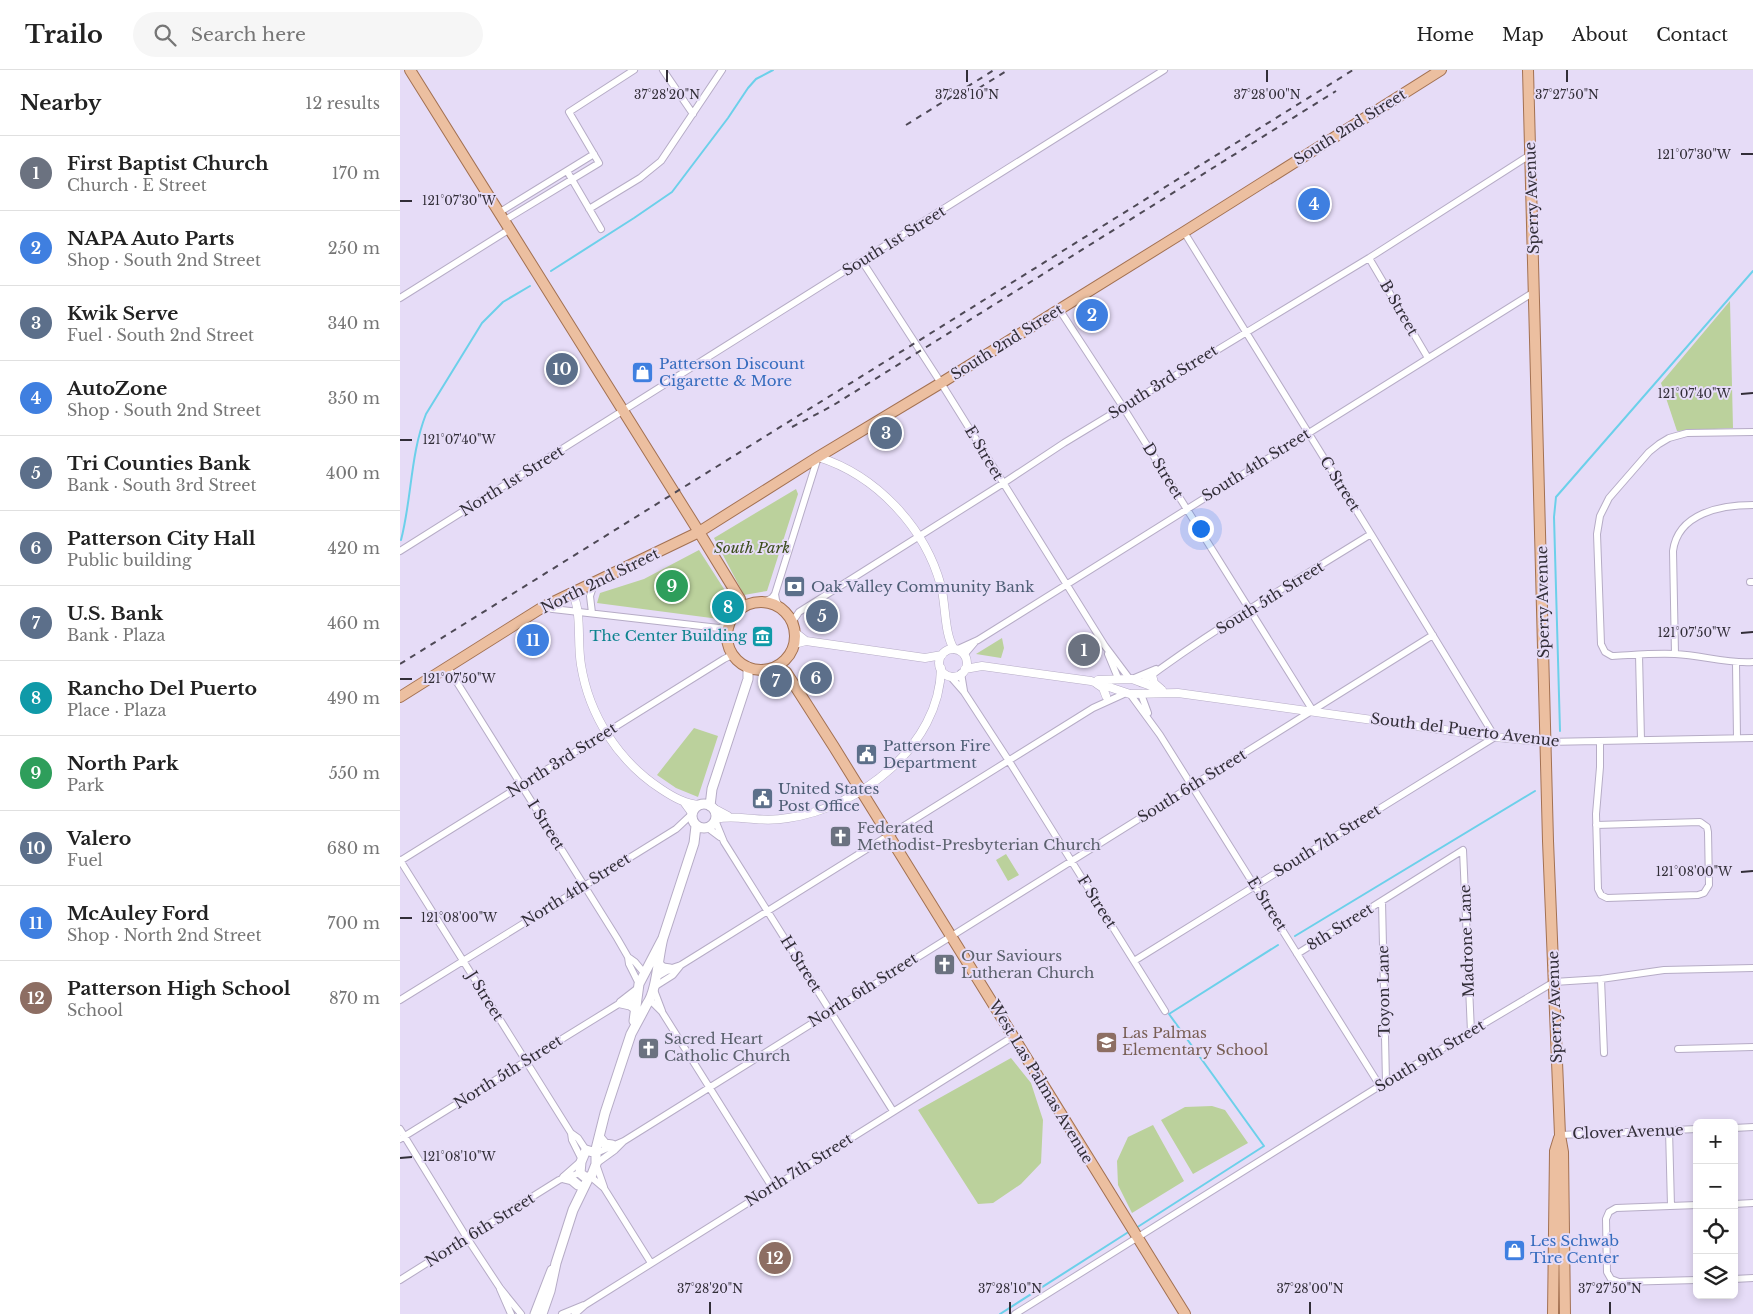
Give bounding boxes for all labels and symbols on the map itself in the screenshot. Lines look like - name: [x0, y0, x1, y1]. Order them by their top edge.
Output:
- street label: South 2nd Street: [1290, 84, 1410, 169]
- text: 37°28'20"N: [634, 87, 700, 102]
- text: 37°28'10"N: [935, 87, 999, 102]
- text: 37°28'00"N: [1233, 87, 1301, 102]
- text: 37°27'50"N: [1535, 87, 1599, 102]
- street label: Sperry Avenue: [1520, 141, 1543, 255]
- text: 121°07'30"W: [1657, 147, 1732, 162]
- pin: 4: [1298, 185, 1330, 223]
- text: 121°07'30"W: [422, 193, 497, 208]
- street label: South 1st Street: [838, 201, 949, 280]
- street label: B Street: [1376, 277, 1423, 339]
- pin: 2: [1076, 296, 1108, 334]
- street label: South 2nd Street: [947, 299, 1067, 384]
- street label: South 3rd Street: [1104, 340, 1221, 423]
- pin: 10: [546, 350, 578, 388]
- place label: Patterson Discount Cigarette & More: [659, 354, 805, 390]
- shop icon: Patterson Discount Cigarette & More: [631, 361, 655, 385]
- text: 121°07'40"W: [1657, 386, 1731, 401]
- pin: 3: [870, 414, 902, 452]
- street label: E Street: [961, 422, 1008, 484]
- street label: South 4th Street: [1198, 423, 1314, 505]
- text: 121°07'40"W: [422, 432, 496, 447]
- street label: D Street: [1139, 439, 1188, 503]
- street label: North 1st Street: [456, 441, 567, 520]
- street label: C Street: [1316, 453, 1365, 515]
- your location: [1188, 516, 1214, 542]
- park label: South Park: [714, 538, 790, 557]
- street label: North 2nd Street: [537, 543, 662, 617]
- street label: Sperry Avenue: [1532, 546, 1553, 658]
- street label: South 5th Street: [1212, 557, 1328, 638]
- pin: 9: [656, 567, 688, 605]
- bank icon: Oak Valley Community Bank: [783, 575, 807, 599]
- place label: Oak Valley Community Bank: [811, 577, 1035, 596]
- pin: 8: [712, 588, 744, 626]
- pin: 5: [806, 597, 838, 635]
- pin: 11: [517, 621, 549, 659]
- museum icon: The Center Building: [751, 624, 775, 648]
- text: 121°07'50"W: [1657, 625, 1731, 640]
- place label: The Center Building: [589, 626, 748, 645]
- pin: 1: [1068, 631, 1100, 669]
- pin: 6: [800, 659, 832, 697]
- pin: 7: [760, 662, 792, 700]
- text: 121°07'50"W: [422, 671, 496, 686]
- street label: South del Puerto Avenue: [1370, 708, 1561, 751]
- street label: North 3rd Street: [503, 718, 621, 801]
- place label: Patterson Fire Department: [883, 736, 991, 772]
- public building icon: Patterson Fire Department: [855, 743, 879, 767]
- street label: South 6th Street: [1134, 744, 1250, 827]
- place label: United States Post Office: [778, 779, 879, 815]
- public building icon: United States Post Office: [750, 786, 774, 810]
- street label: I Street: [524, 796, 569, 854]
- street label: South 7th Street: [1270, 800, 1384, 881]
- place label: Federated Methodist-Presbyterian Church: [857, 818, 1101, 854]
- church icon: Federated Methodist-Presbyterian Church: [829, 825, 853, 849]
- street label: North 4th Street: [518, 848, 634, 931]
- text: 121°08'00"W: [1656, 864, 1733, 879]
- street label: F Street: [1074, 872, 1121, 932]
- street label: E Street: [1243, 873, 1292, 935]
- street label: Madrone Lane: [1455, 884, 1478, 998]
- street label: 8th Street: [1303, 899, 1377, 954]
- text: 121°08'00"W: [421, 910, 498, 925]
- street label: H Street: [777, 932, 826, 996]
- street label: Toyon Lane: [1373, 945, 1394, 1037]
- place label: Our Saviours Lutheran Church: [961, 946, 1094, 982]
- street label: North 6th Street: [805, 948, 921, 1031]
- street label: Sperry Avenue: [1543, 950, 1566, 1064]
- church icon: Our Saviours Lutheran Church: [933, 953, 957, 977]
- street label: J Street: [462, 966, 508, 1025]
- street label: West Las Palmas Avenue: [984, 996, 1098, 1167]
- street label: South 9th Street: [1371, 1015, 1488, 1096]
- place label: Las Palmas Elementary School: [1122, 1023, 1269, 1059]
- place label: Sacred Heart Catholic Church: [664, 1029, 790, 1065]
- street label: North 5th Street: [450, 1030, 566, 1113]
- school or university icon: Las Palmas Elementary School: [1094, 1030, 1118, 1054]
- church icon: Sacred Heart Catholic Church: [636, 1036, 660, 1060]
- street label: Clover Avenue: [1572, 1120, 1684, 1143]
- street label: North 7th Street: [741, 1129, 856, 1210]
- text: 121°08'10"W: [422, 1149, 496, 1164]
- street label: North 6th Street: [422, 1188, 538, 1271]
- place label: Les Schwab Tire Center: [1530, 1231, 1620, 1267]
- shop icon: Les Schwab Tire Center: [1502, 1238, 1526, 1262]
- pin: 12: [759, 1239, 791, 1277]
- text: 37°28'20"N: [677, 1281, 743, 1296]
- text: 37°28'10"N: [978, 1281, 1042, 1296]
- text: 37°28'00"N: [1276, 1281, 1344, 1296]
- text: 37°27'50"N: [1578, 1281, 1642, 1296]

